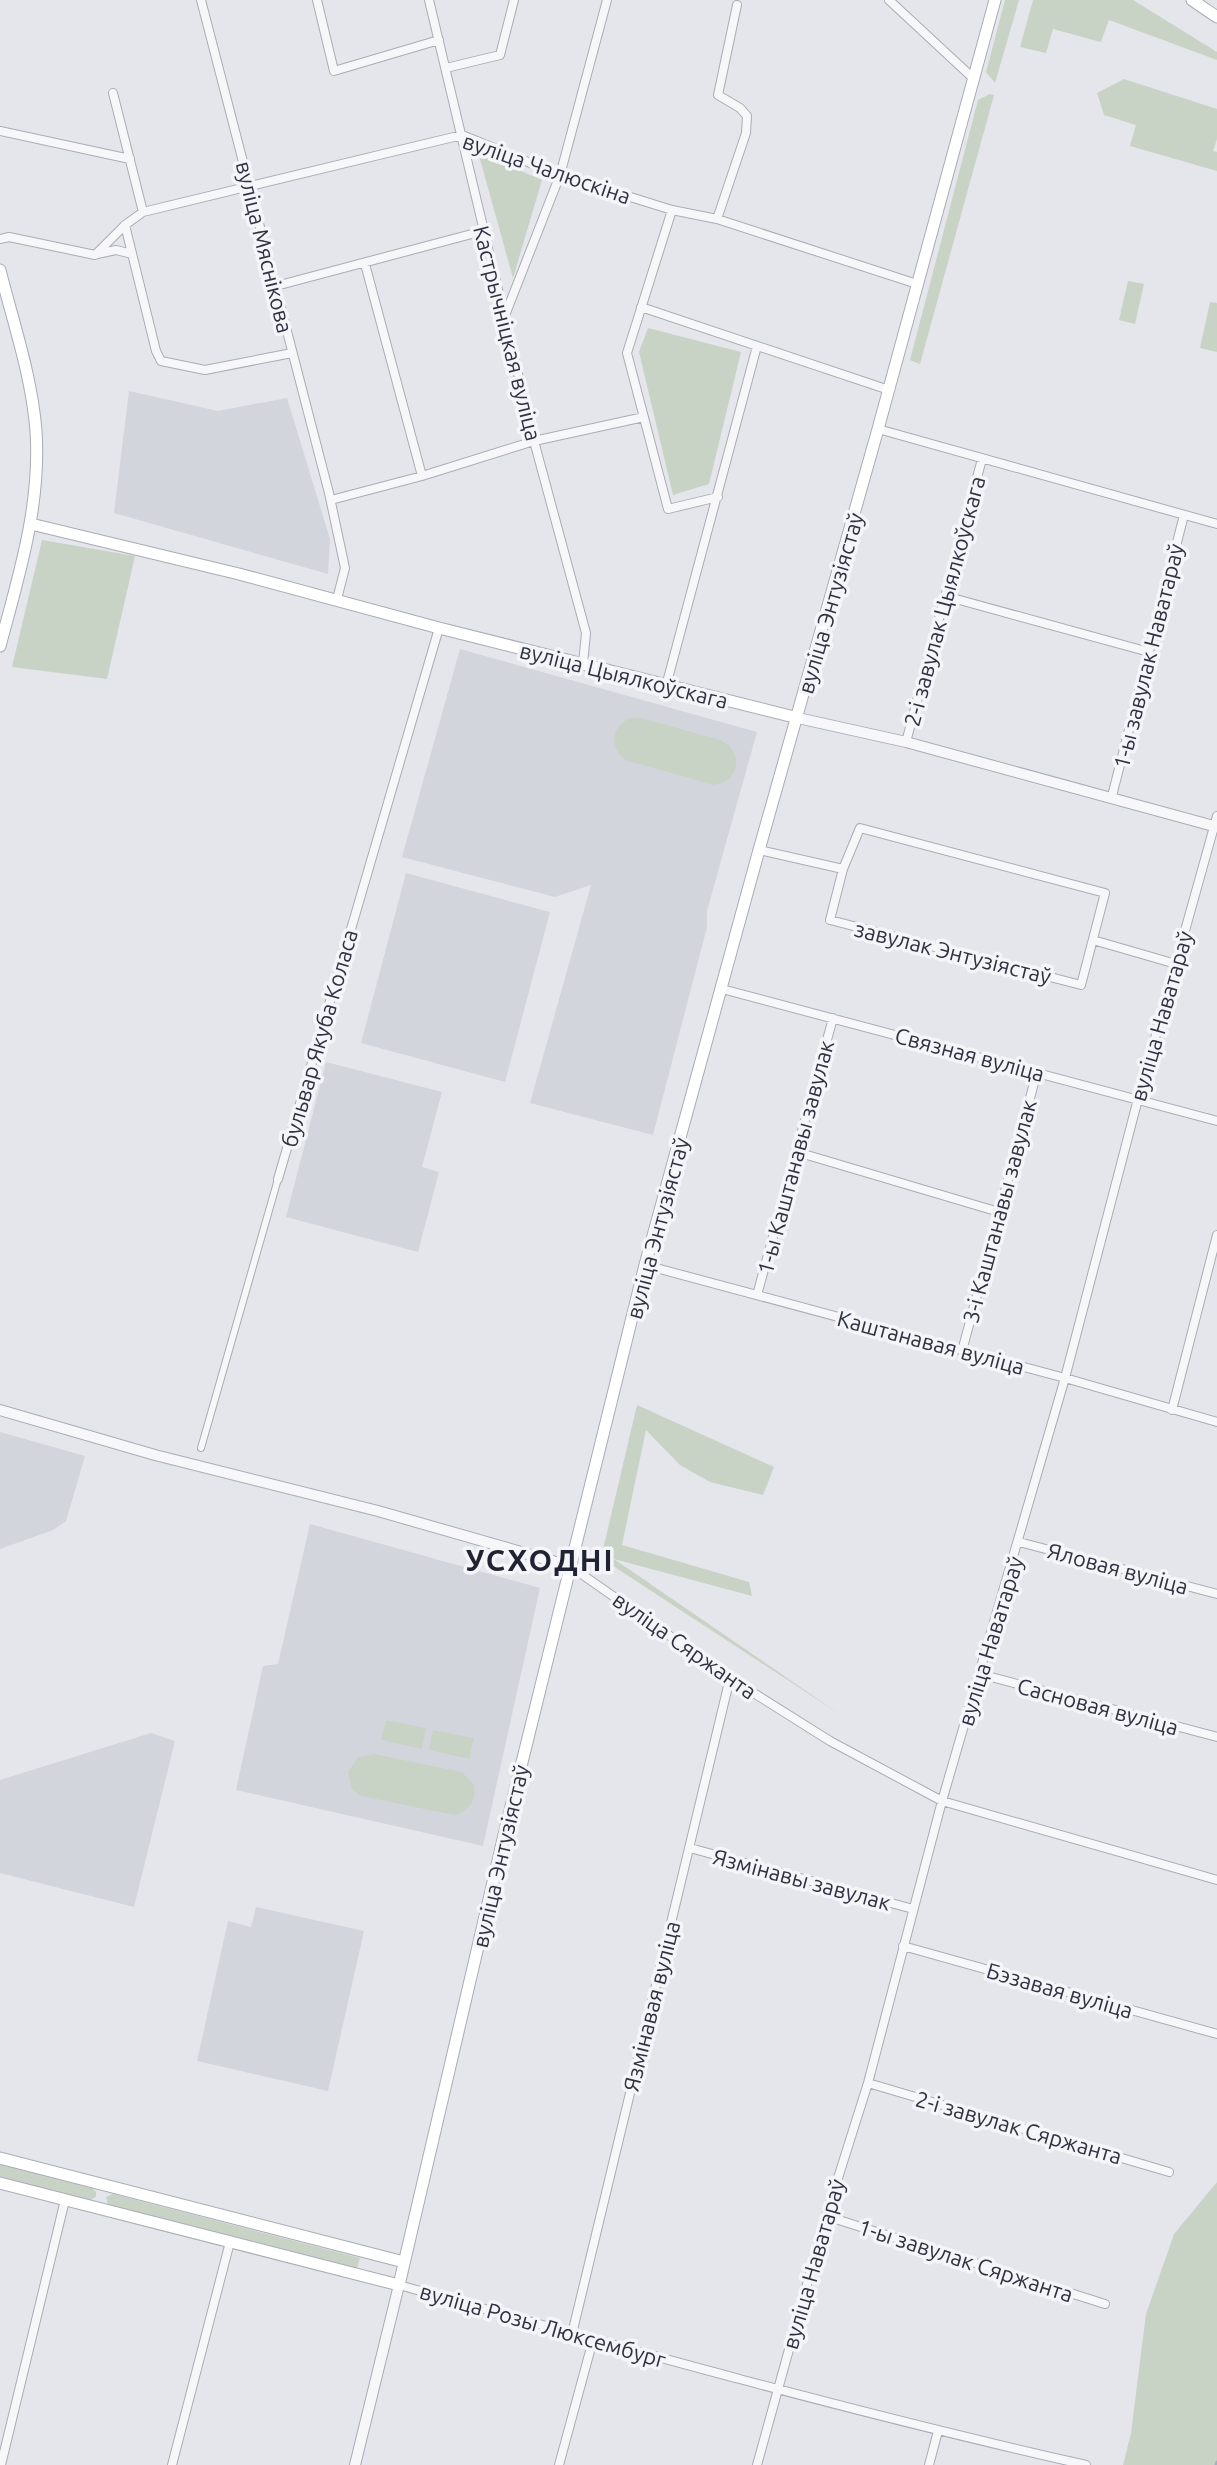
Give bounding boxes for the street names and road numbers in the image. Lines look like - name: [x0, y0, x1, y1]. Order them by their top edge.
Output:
- street label: вуліца Чалюскіна: [460, 128, 634, 208]
- street label: вуліца Мяснікова: [232, 158, 298, 336]
- street label: Кастрычніцкая вуліца: [469, 223, 547, 443]
- street label: 2-і завулак Цыялкоўскага: [899, 473, 989, 729]
- street label: вуліца Энтузіястаў: [792, 509, 868, 696]
- street label: 1-ы завулак Наватараў: [1108, 541, 1188, 771]
- street label: вуліца Цыялкоўскага: [517, 637, 731, 713]
- street label: завулак Энтузіястаў: [852, 915, 1054, 989]
- street label: бульвар Якуба Коласа: [276, 926, 362, 1150]
- street label: вуліца Наватараў: [1125, 928, 1197, 1104]
- street label: Связная вуліца: [893, 1022, 1047, 1086]
- street label: 1-ы Каштанавы завулак: [752, 1037, 838, 1277]
- street label: 3-і Каштанавы завулак: [957, 1097, 1041, 1325]
- street label: вуліца Энтузіястаў: [621, 1134, 693, 1321]
- street label: Каштанавая вуліца: [835, 1305, 1027, 1379]
- street label: Яловая вуліца: [1045, 1537, 1191, 1599]
- street label: вуліца Наватараў: [952, 1553, 1028, 1729]
- street label: вуліца Сяржанта: [609, 1586, 761, 1704]
- street label: Сасновая вуліца: [1015, 1672, 1181, 1740]
- street label: вуліца Энтузіястаў: [467, 1762, 533, 1950]
- street label: Язмінавы завулак: [710, 1843, 894, 1915]
- street label: Язмінавая вуліца: [618, 1918, 684, 2094]
- street label: Бэзавая вуліца: [984, 1957, 1136, 2023]
- street label: 2-і завулак Сяржанта: [913, 2086, 1125, 2168]
- street label: вуліца Наватараў: [777, 2176, 849, 2352]
- street label: 1-ы завулак Сяржанта: [855, 2213, 1077, 2307]
- street label: вуліца Розы Люксембург: [417, 2278, 669, 2372]

